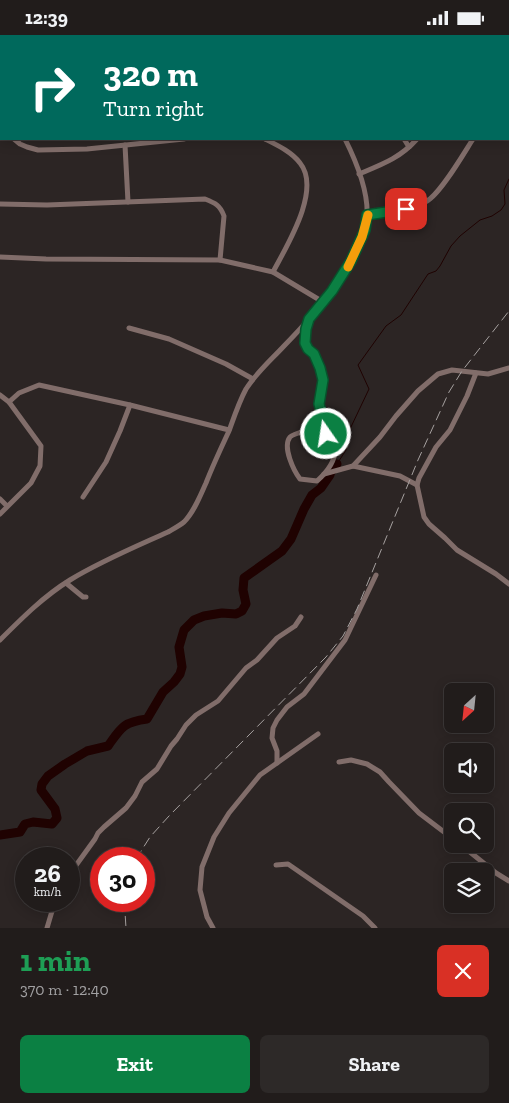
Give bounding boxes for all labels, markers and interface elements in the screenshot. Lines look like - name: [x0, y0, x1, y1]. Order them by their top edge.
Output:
- text: 12:39: [25, 6, 68, 29]
- text: 320 m: [103, 53, 198, 95]
- icon: right: [20, 55, 85, 120]
- text: Turn right: [103, 95, 204, 122]
- pin: [385, 188, 427, 230]
- icon: arrive: [392, 195, 420, 223]
- position arrow: [299, 407, 351, 459]
- north arrow: [444, 683, 494, 733]
- map controls: [444, 683, 494, 913]
- button: sound: [444, 743, 494, 793]
- button: search: [444, 803, 494, 853]
- speed limit sign: 30: [90, 847, 155, 912]
- text: 26: [34, 858, 61, 888]
- button: layers: [444, 863, 494, 913]
- text: km/h: [34, 885, 61, 899]
- text: 1 min: [20, 943, 91, 979]
- button: close: [437, 945, 489, 997]
- text: 370 m · 12:40: [20, 980, 109, 999]
- button: Exit: [20, 1035, 250, 1093]
- button: Share: [260, 1035, 489, 1093]

